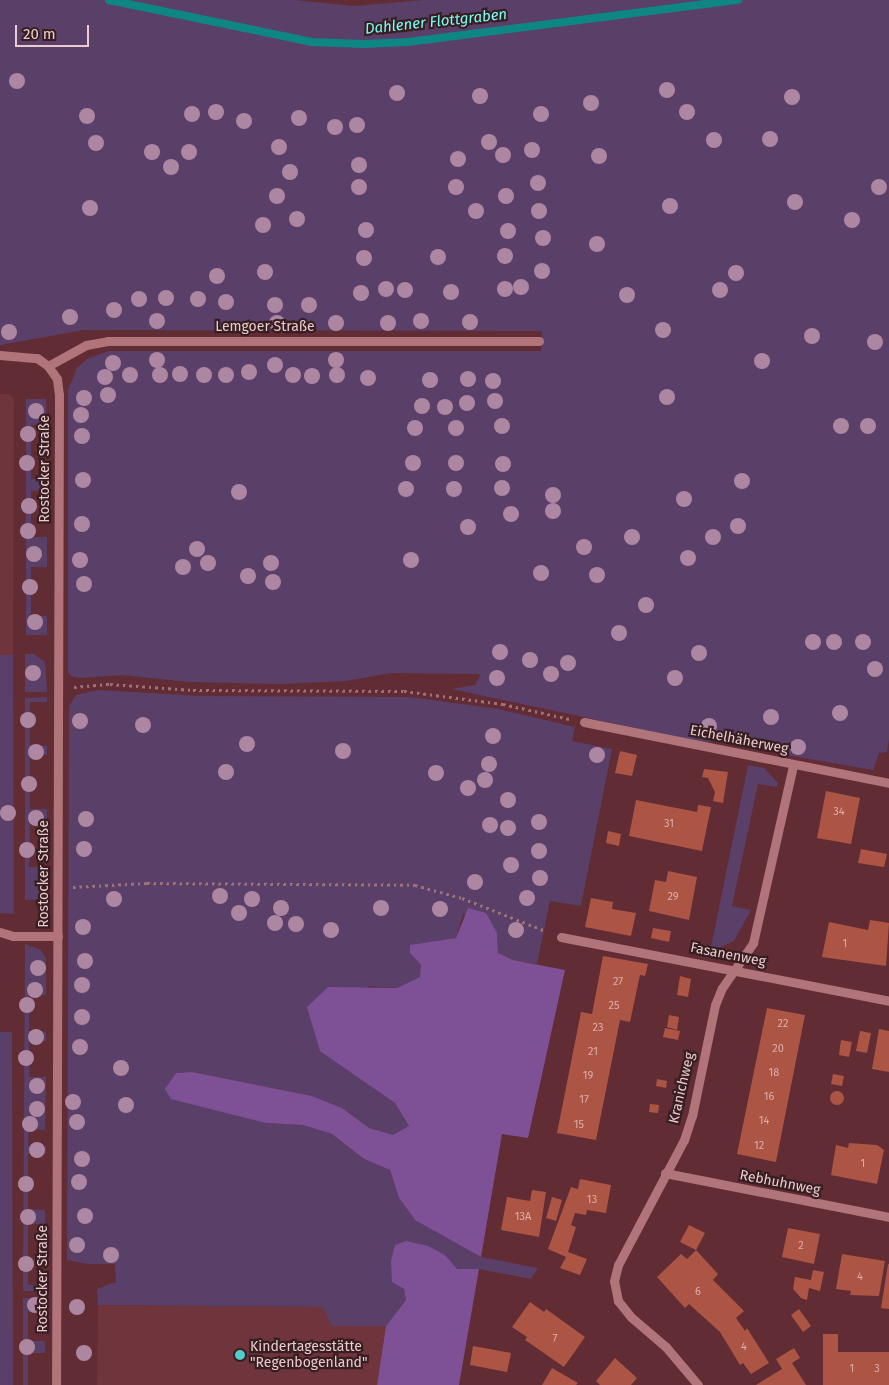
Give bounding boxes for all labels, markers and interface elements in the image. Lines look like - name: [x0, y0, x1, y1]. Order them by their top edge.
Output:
- water label: Dahlener Flottgraben: [364, 6, 508, 38]
- scale bar: [18, 15, 91, 47]
- text: 20 m: [23, 25, 56, 43]
- street label: Lemgoer Straße: [215, 319, 315, 335]
- street label: Rostocker Straße: [37, 415, 53, 523]
- street label: Eichelhäherweg: [688, 722, 790, 758]
- house number: 34: [833, 805, 845, 819]
- house number: 31: [664, 817, 674, 831]
- street label: Rostocker Straße: [36, 820, 52, 928]
- house number: 29: [667, 890, 679, 904]
- house number: 1: [843, 937, 847, 951]
- street label: Fasanenweg: [689, 939, 767, 971]
- house number: 27: [613, 975, 623, 989]
- house number: 25: [609, 999, 619, 1013]
- house number: 22: [778, 1017, 788, 1031]
- house number: 23: [593, 1021, 603, 1035]
- house number: 20: [772, 1042, 784, 1056]
- house number: 21: [588, 1045, 598, 1059]
- street label: Kranichweg: [666, 1051, 698, 1125]
- house number: 18: [769, 1066, 779, 1080]
- house number: 19: [583, 1069, 593, 1083]
- house number: 16: [764, 1090, 774, 1104]
- house number: 17: [579, 1093, 589, 1107]
- house number: 14: [759, 1114, 769, 1128]
- house number: 15: [574, 1118, 584, 1132]
- house number: 12: [754, 1139, 764, 1153]
- house number: 1: [861, 1157, 865, 1171]
- street label: Rebhuhnweg: [738, 1167, 822, 1199]
- house number: 13: [587, 1193, 597, 1207]
- house number: 13A: [515, 1210, 531, 1224]
- street label: Rostocker Straße: [35, 1225, 51, 1333]
- house number: 2: [798, 1239, 804, 1253]
- house number: 4: [857, 1270, 863, 1284]
- house number: 6: [695, 1285, 701, 1299]
- house number: 7: [553, 1332, 557, 1346]
- place label: Kindertagesstätte "Regenbogenland": [250, 1339, 368, 1371]
- house number: 4: [741, 1340, 747, 1354]
- marker: Kindertagesstätte "Regenbogenland": [234, 1349, 246, 1361]
- house number: 1: [850, 1362, 854, 1376]
- house number: 3: [874, 1362, 880, 1376]

